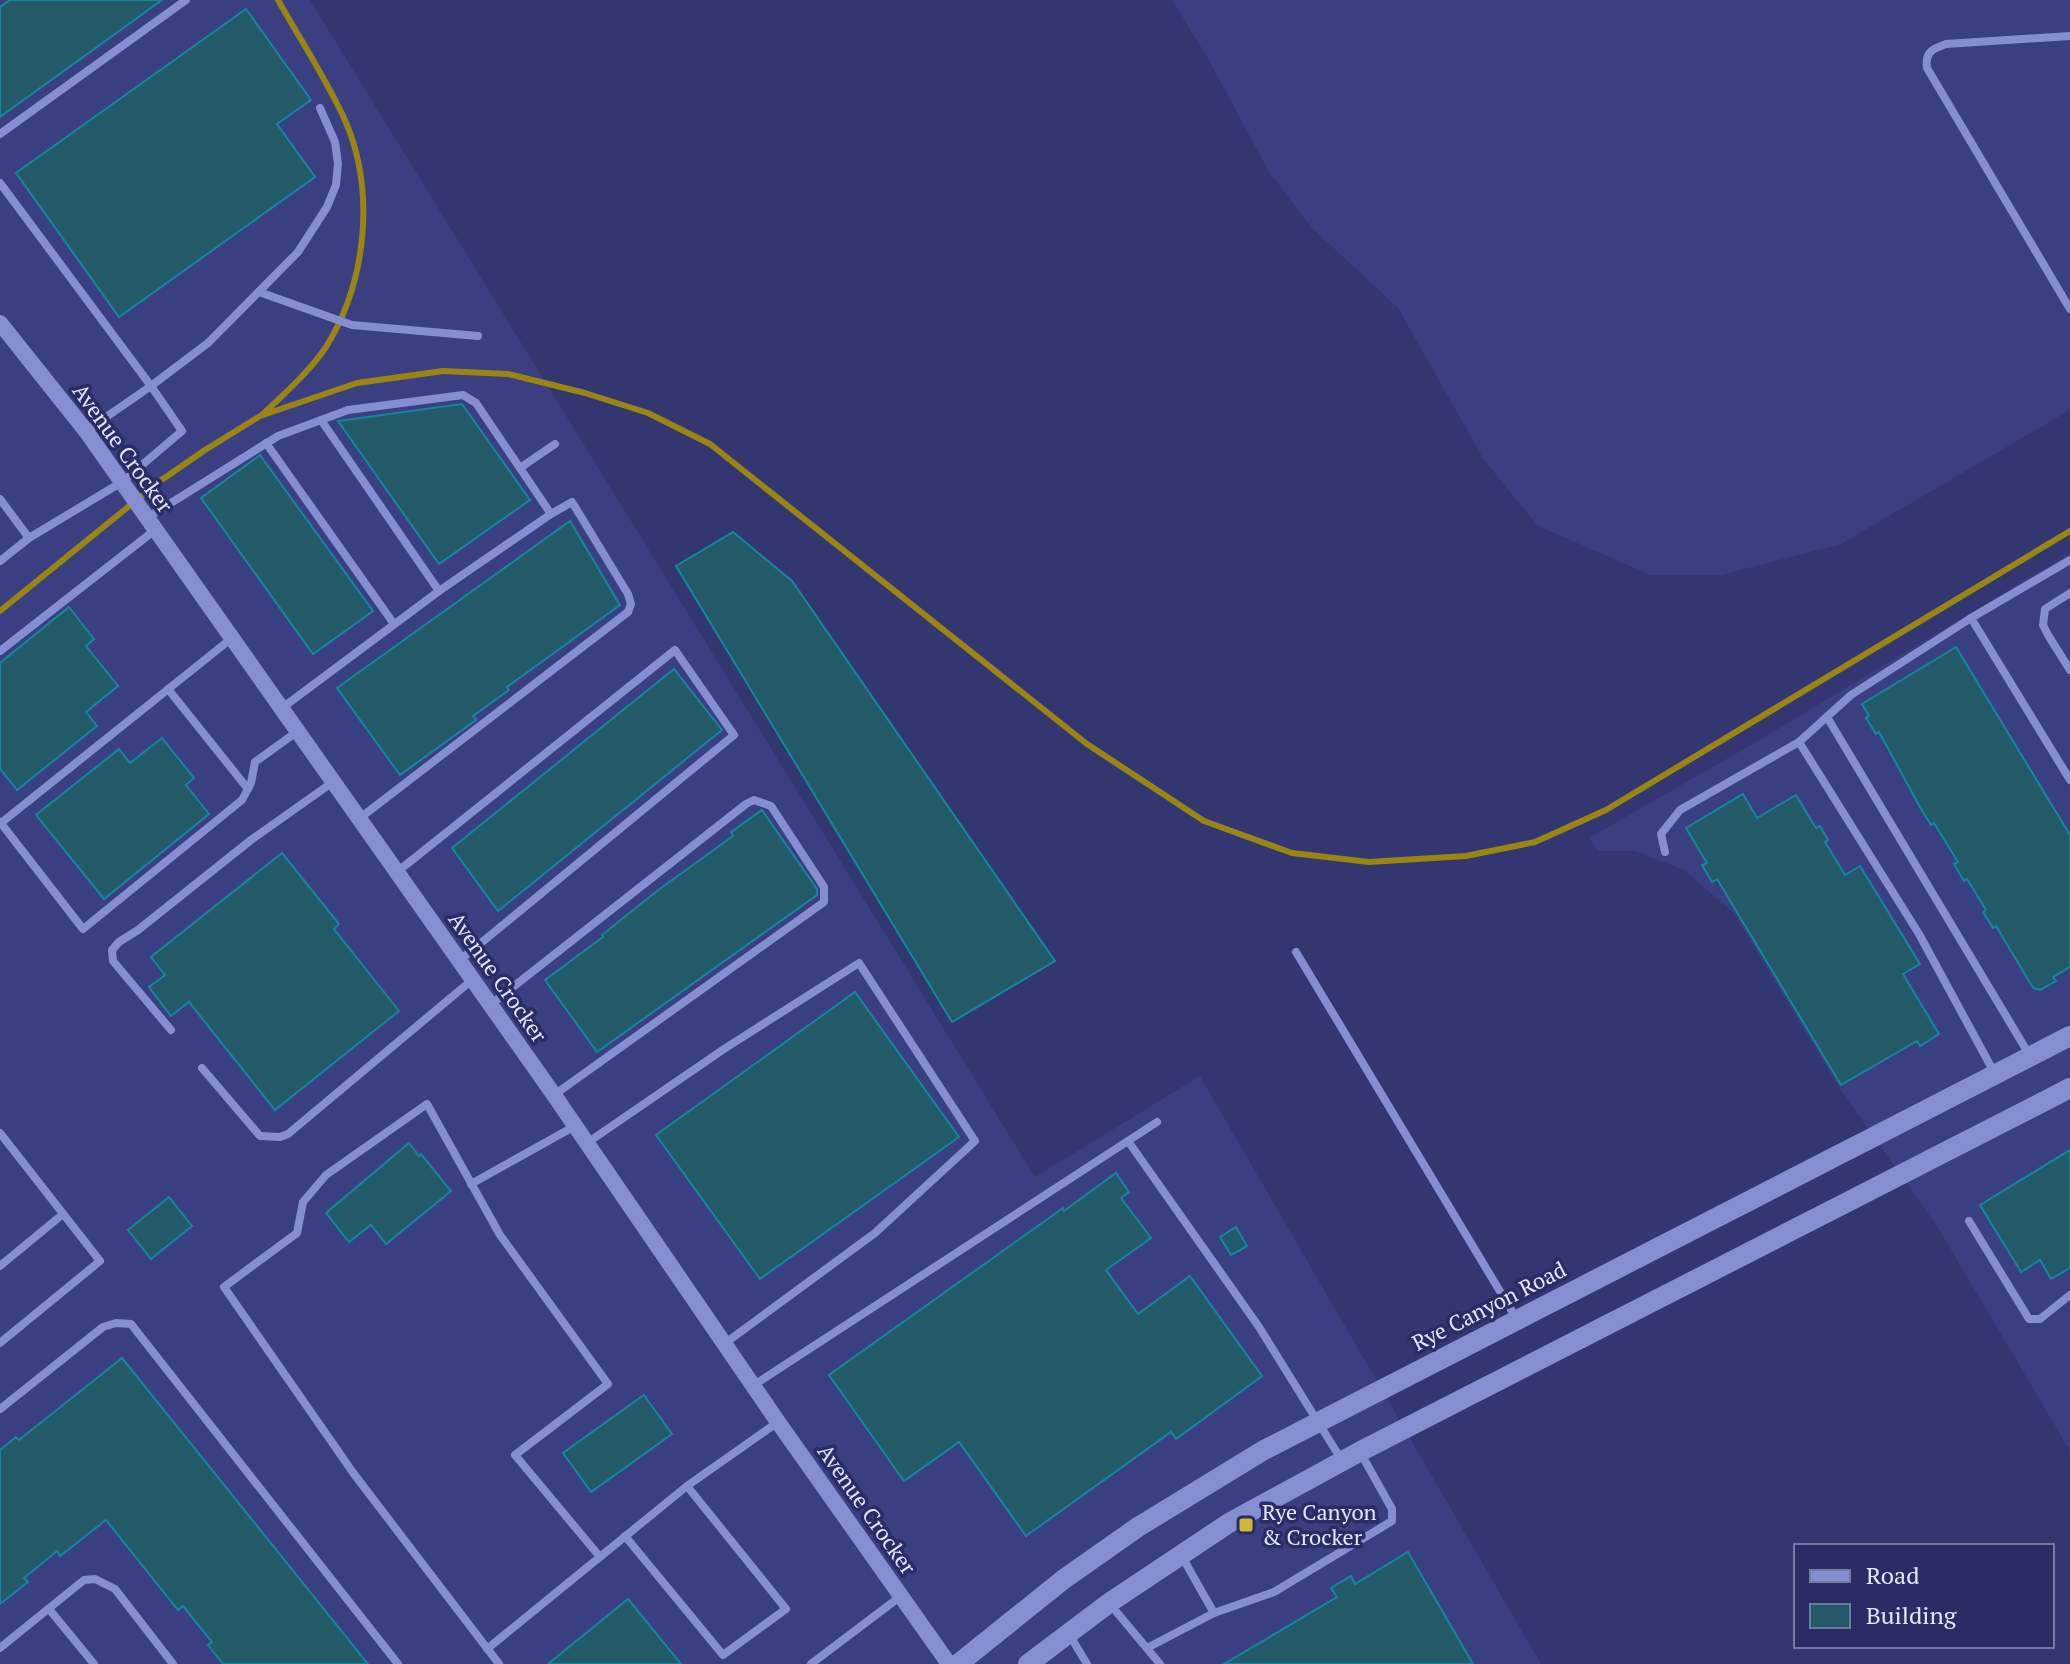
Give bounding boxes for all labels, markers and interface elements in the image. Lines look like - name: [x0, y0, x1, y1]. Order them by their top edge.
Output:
- street label: Avenue Crocker: [67, 377, 180, 519]
- street label: Avenue Crocker: [443, 906, 554, 1048]
- street label: Rye Canyon Road: [1407, 1254, 1571, 1357]
- street label: Avenue Crocker: [812, 1438, 923, 1580]
- place label: Rye Canyon & Crocker: [1262, 1497, 1377, 1551]
- marker: Rye Canyon & Crocker: [1237, 1516, 1255, 1534]
- legend: [1794, 1544, 2054, 1648]
- text: Road: [1866, 1559, 1920, 1591]
- text: Building: [1866, 1599, 1957, 1631]

